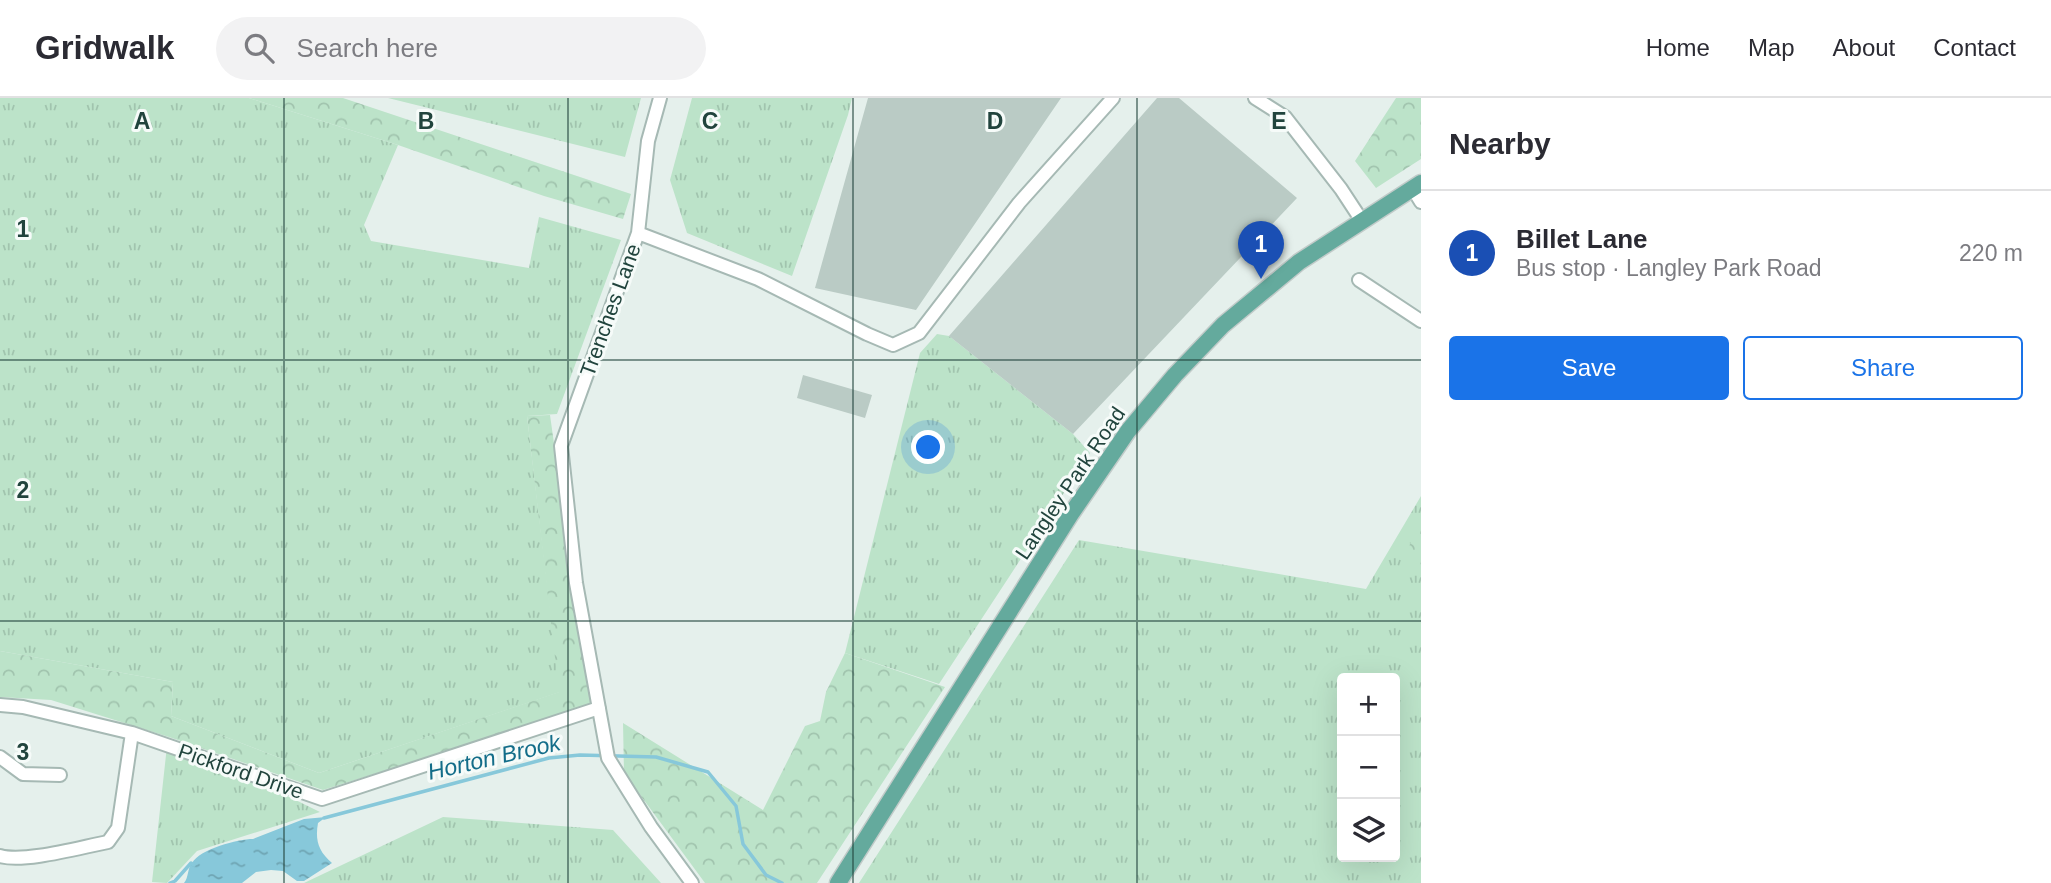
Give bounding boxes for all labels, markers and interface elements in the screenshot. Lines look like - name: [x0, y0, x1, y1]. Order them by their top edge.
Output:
- search box: [216, 17, 706, 80]
- text: Gridwalk: [35, 29, 174, 66]
- icon: search: [240, 29, 278, 67]
- text: Search here: [296, 33, 438, 63]
- text: Home: [1646, 34, 1710, 61]
- text: Map: [1748, 34, 1795, 61]
- text: About: [1833, 34, 1895, 61]
- text: Contact: [1933, 34, 2016, 61]
- text: A: [134, 108, 150, 134]
- text: B: [418, 108, 434, 134]
- text: C: [702, 108, 718, 134]
- text: D: [987, 108, 1003, 134]
- text: E: [1271, 108, 1287, 134]
- text: Nearby: [1449, 127, 1551, 160]
- text: 1: [17, 216, 30, 242]
- pin: 1: [1238, 221, 1284, 279]
- text: Billet Lane: [1516, 224, 1647, 254]
- text: 1: [1466, 240, 1478, 266]
- text: 220 m: [1959, 240, 2023, 266]
- street label: Trenches Lane: [575, 241, 645, 379]
- text: Bus stop · Langley Park Road: [1516, 255, 1822, 281]
- button: Save: [1449, 336, 1729, 400]
- button: Share: [1743, 336, 2023, 400]
- street label: Langley Park Road: [1011, 403, 1129, 563]
- your location: [911, 430, 945, 464]
- text: 2: [17, 477, 29, 503]
- map controls: [1337, 673, 1400, 862]
- button: +: [1337, 673, 1400, 736]
- water label: Horton Brook: [425, 729, 564, 785]
- button: −: [1337, 736, 1400, 799]
- text: 3: [17, 739, 29, 765]
- street label: Pickford Drive: [175, 739, 307, 803]
- button: layers: [1337, 799, 1400, 862]

